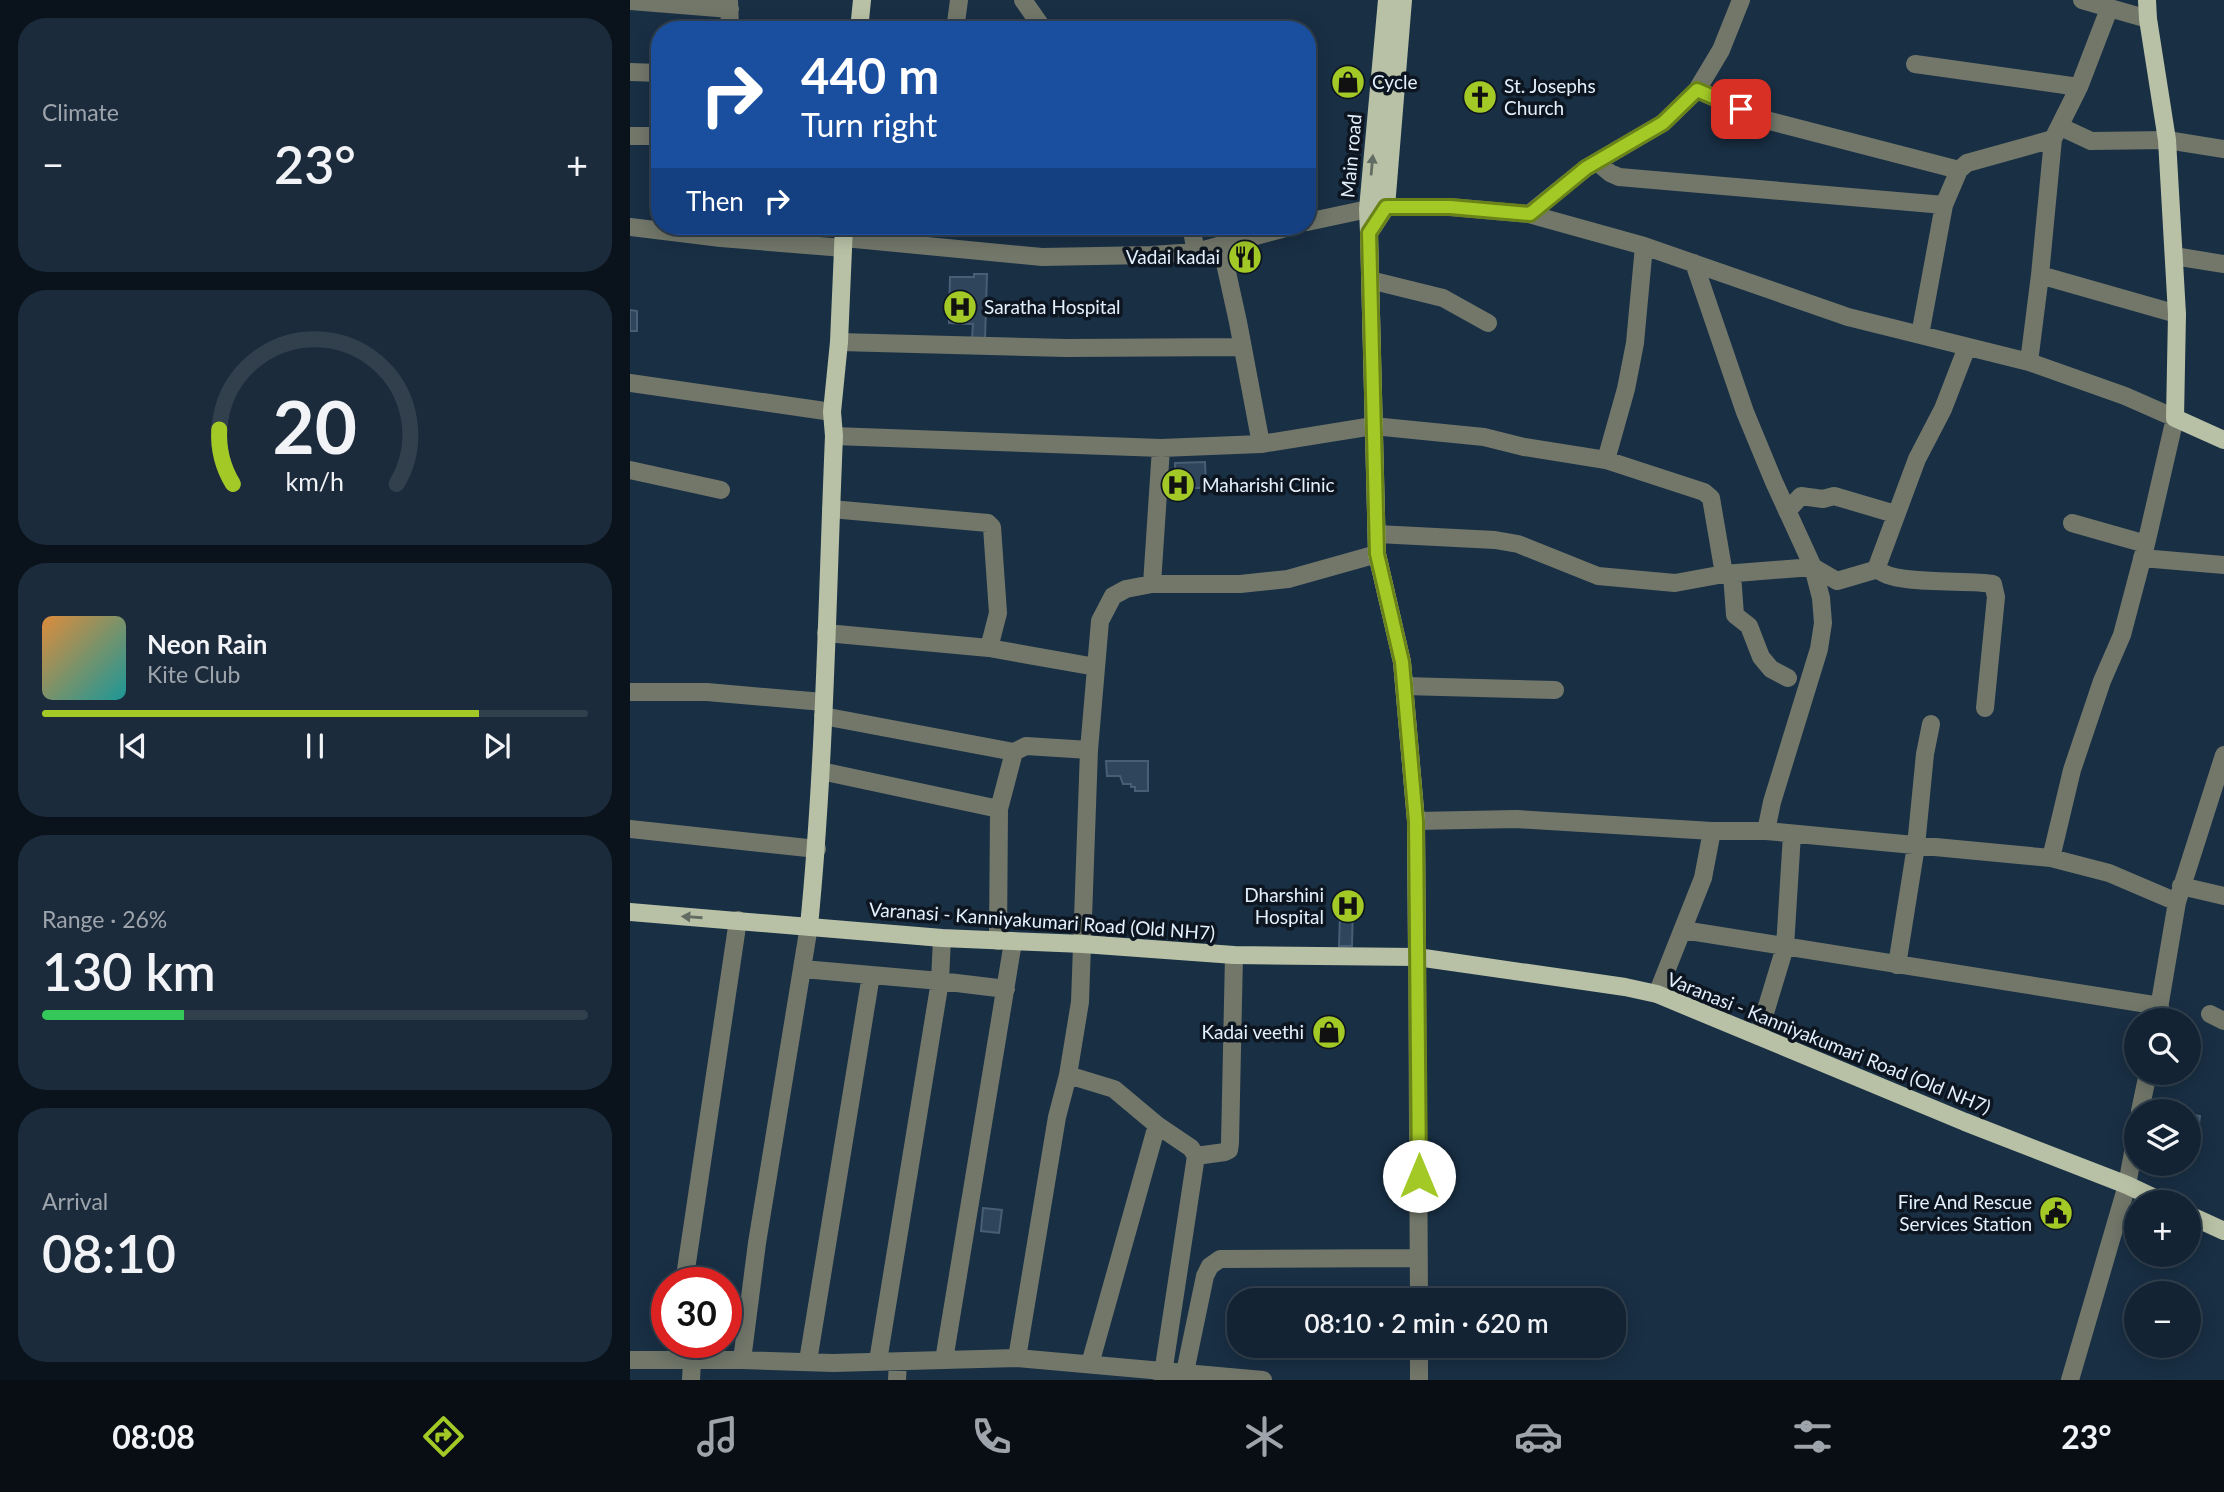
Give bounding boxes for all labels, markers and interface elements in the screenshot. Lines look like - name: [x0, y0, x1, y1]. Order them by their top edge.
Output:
- text: 440 m: [801, 46, 939, 104]
- icon: right: [686, 49, 777, 140]
- shop icon: Cycle: [1329, 63, 1367, 101]
- place label: Cycle: [1372, 70, 1418, 93]
- place label: St. Josephs Church: [1504, 74, 1596, 119]
- church icon: St. Josephs Church: [1461, 78, 1499, 116]
- pin: [1711, 79, 1771, 139]
- icon: arrive: [1722, 90, 1760, 128]
- text: Climate: [42, 98, 119, 126]
- text: Turn right: [801, 105, 937, 144]
- street label: Main road: [1335, 113, 1366, 199]
- text: 23°: [274, 133, 356, 195]
- text: −: [42, 141, 64, 187]
- text: +: [566, 141, 588, 187]
- one-way arrow: [1367, 153, 1378, 175]
- icon: right: [758, 182, 796, 220]
- text: Then: [686, 185, 744, 217]
- restaurant icon: Vadai kadai: [1226, 238, 1264, 276]
- place label: Vadai kadai: [1126, 245, 1220, 268]
- hospital icon: Saratha Hospital: [941, 288, 979, 326]
- place label: Saratha Hospital: [984, 295, 1121, 318]
- text: 20: [273, 382, 357, 470]
- text: km/h: [286, 465, 344, 495]
- hospital icon: Maharishi Clinic: [1159, 466, 1197, 504]
- place label: Maharishi Clinic: [1202, 473, 1335, 496]
- text: Neon Rain: [147, 628, 267, 660]
- text: Kite Club: [147, 660, 240, 688]
- icon: previous: [114, 727, 152, 765]
- icon: pause: [296, 727, 334, 765]
- icon: next: [478, 727, 516, 765]
- place label: Dharshini Hospital: [1244, 883, 1324, 928]
- hospital icon: Dharshini Hospital: [1329, 887, 1367, 925]
- street label: Varanasi - Kanniyakumari Road (Old NH7): [868, 897, 1216, 944]
- text: Range · 26%: [42, 905, 167, 933]
- one-way arrow: [681, 911, 703, 922]
- text: 130 km: [42, 940, 216, 1002]
- street label: Varanasi - Kanniyakumari Road (Old NH7): [1664, 967, 1994, 1118]
- map controls: [2124, 1008, 2201, 1358]
- button: search: [2124, 1008, 2201, 1085]
- shop icon: Kadai veethi: [1310, 1013, 1348, 1051]
- place label: Kadai veethi: [1201, 1020, 1304, 1043]
- button: layers: [2124, 1099, 2201, 1176]
- position arrow: [1382, 1139, 1456, 1213]
- text: Arrival: [42, 1187, 108, 1215]
- place label: Fire And Rescue Services Station: [1898, 1190, 2032, 1235]
- button: +: [2124, 1190, 2201, 1267]
- public building icon: Fire And Rescue Services Station: [2037, 1194, 2075, 1232]
- text: 08:10: [42, 1222, 176, 1284]
- speed limit sign: 30: [651, 1267, 742, 1358]
- button: −: [2124, 1281, 2201, 1358]
- text: 08:10 · 2 min · 620 m: [1304, 1307, 1549, 1339]
- icon: directions: [419, 1412, 468, 1461]
- icon: music: [693, 1412, 742, 1461]
- icon: phone: [967, 1412, 1016, 1461]
- icon: climate: [1240, 1412, 1289, 1461]
- icon: car: [1514, 1412, 1563, 1461]
- icon: filters: [1788, 1412, 1837, 1461]
- text: 08:08: [112, 1417, 195, 1456]
- text: 23°: [2061, 1417, 2112, 1456]

